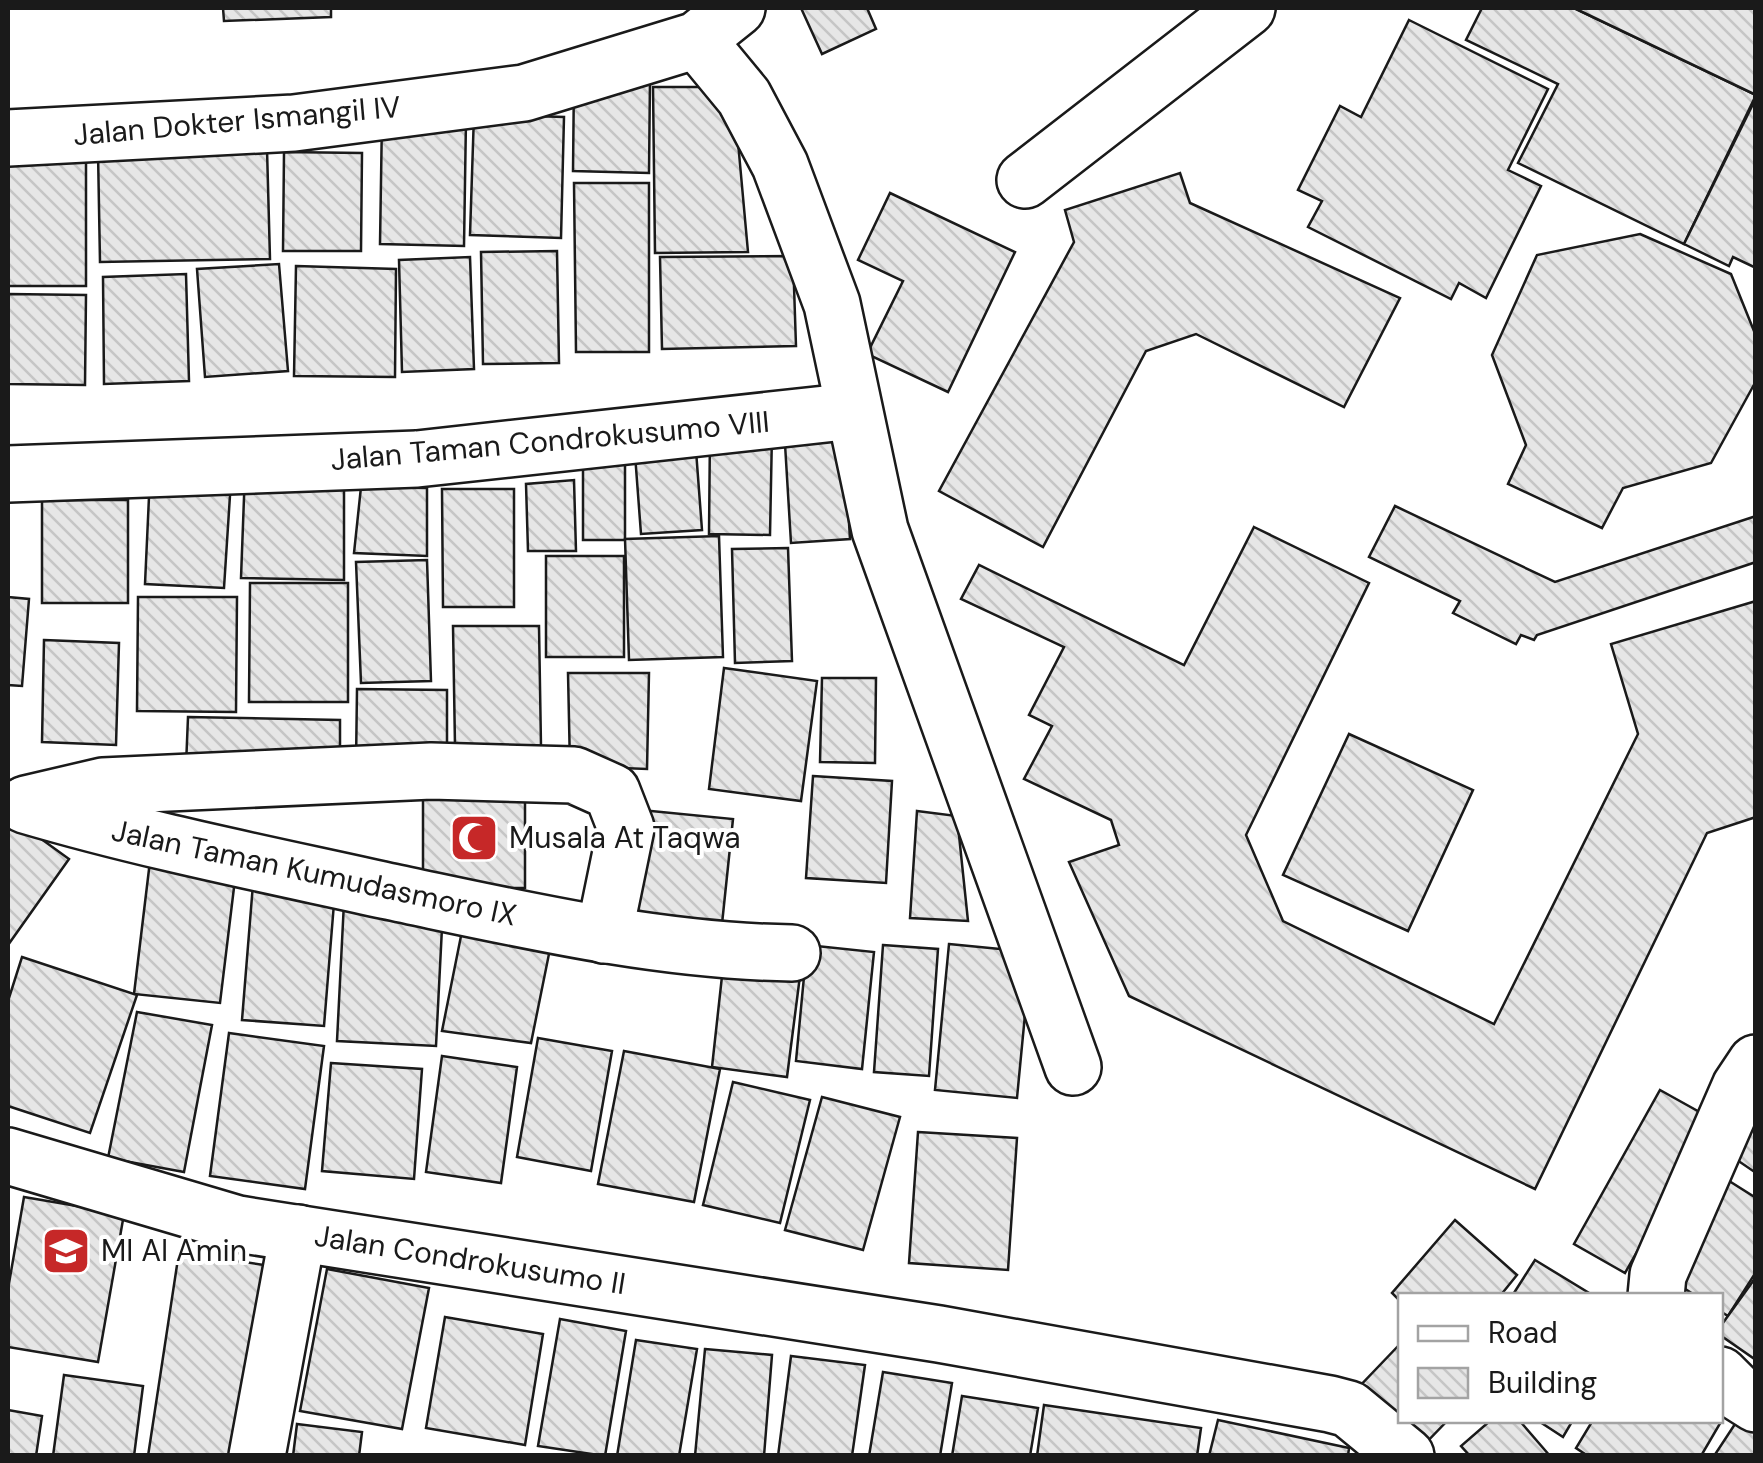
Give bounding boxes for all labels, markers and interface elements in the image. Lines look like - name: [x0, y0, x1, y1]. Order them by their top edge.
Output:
- street label: Jalan Dokter Ismangil IV: [72, 87, 402, 154]
- street label: Jalan Taman Condrokusumo VIII: [329, 402, 771, 479]
- street label: Jalan Taman Kumudasmoro IX: [108, 811, 520, 935]
- mosque icon: Musala At Taqwa: [448, 812, 500, 864]
- place label: Musala At Taqwa: [509, 818, 741, 857]
- street label: Jalan Condrokusumo II: [312, 1216, 628, 1303]
- school or university icon: MI Al Amin: [40, 1225, 92, 1277]
- place label: MI Al Amin: [101, 1231, 247, 1270]
- legend: [1398, 1293, 1723, 1423]
- text: Road: [1488, 1313, 1558, 1352]
- text: Building: [1488, 1363, 1597, 1402]

